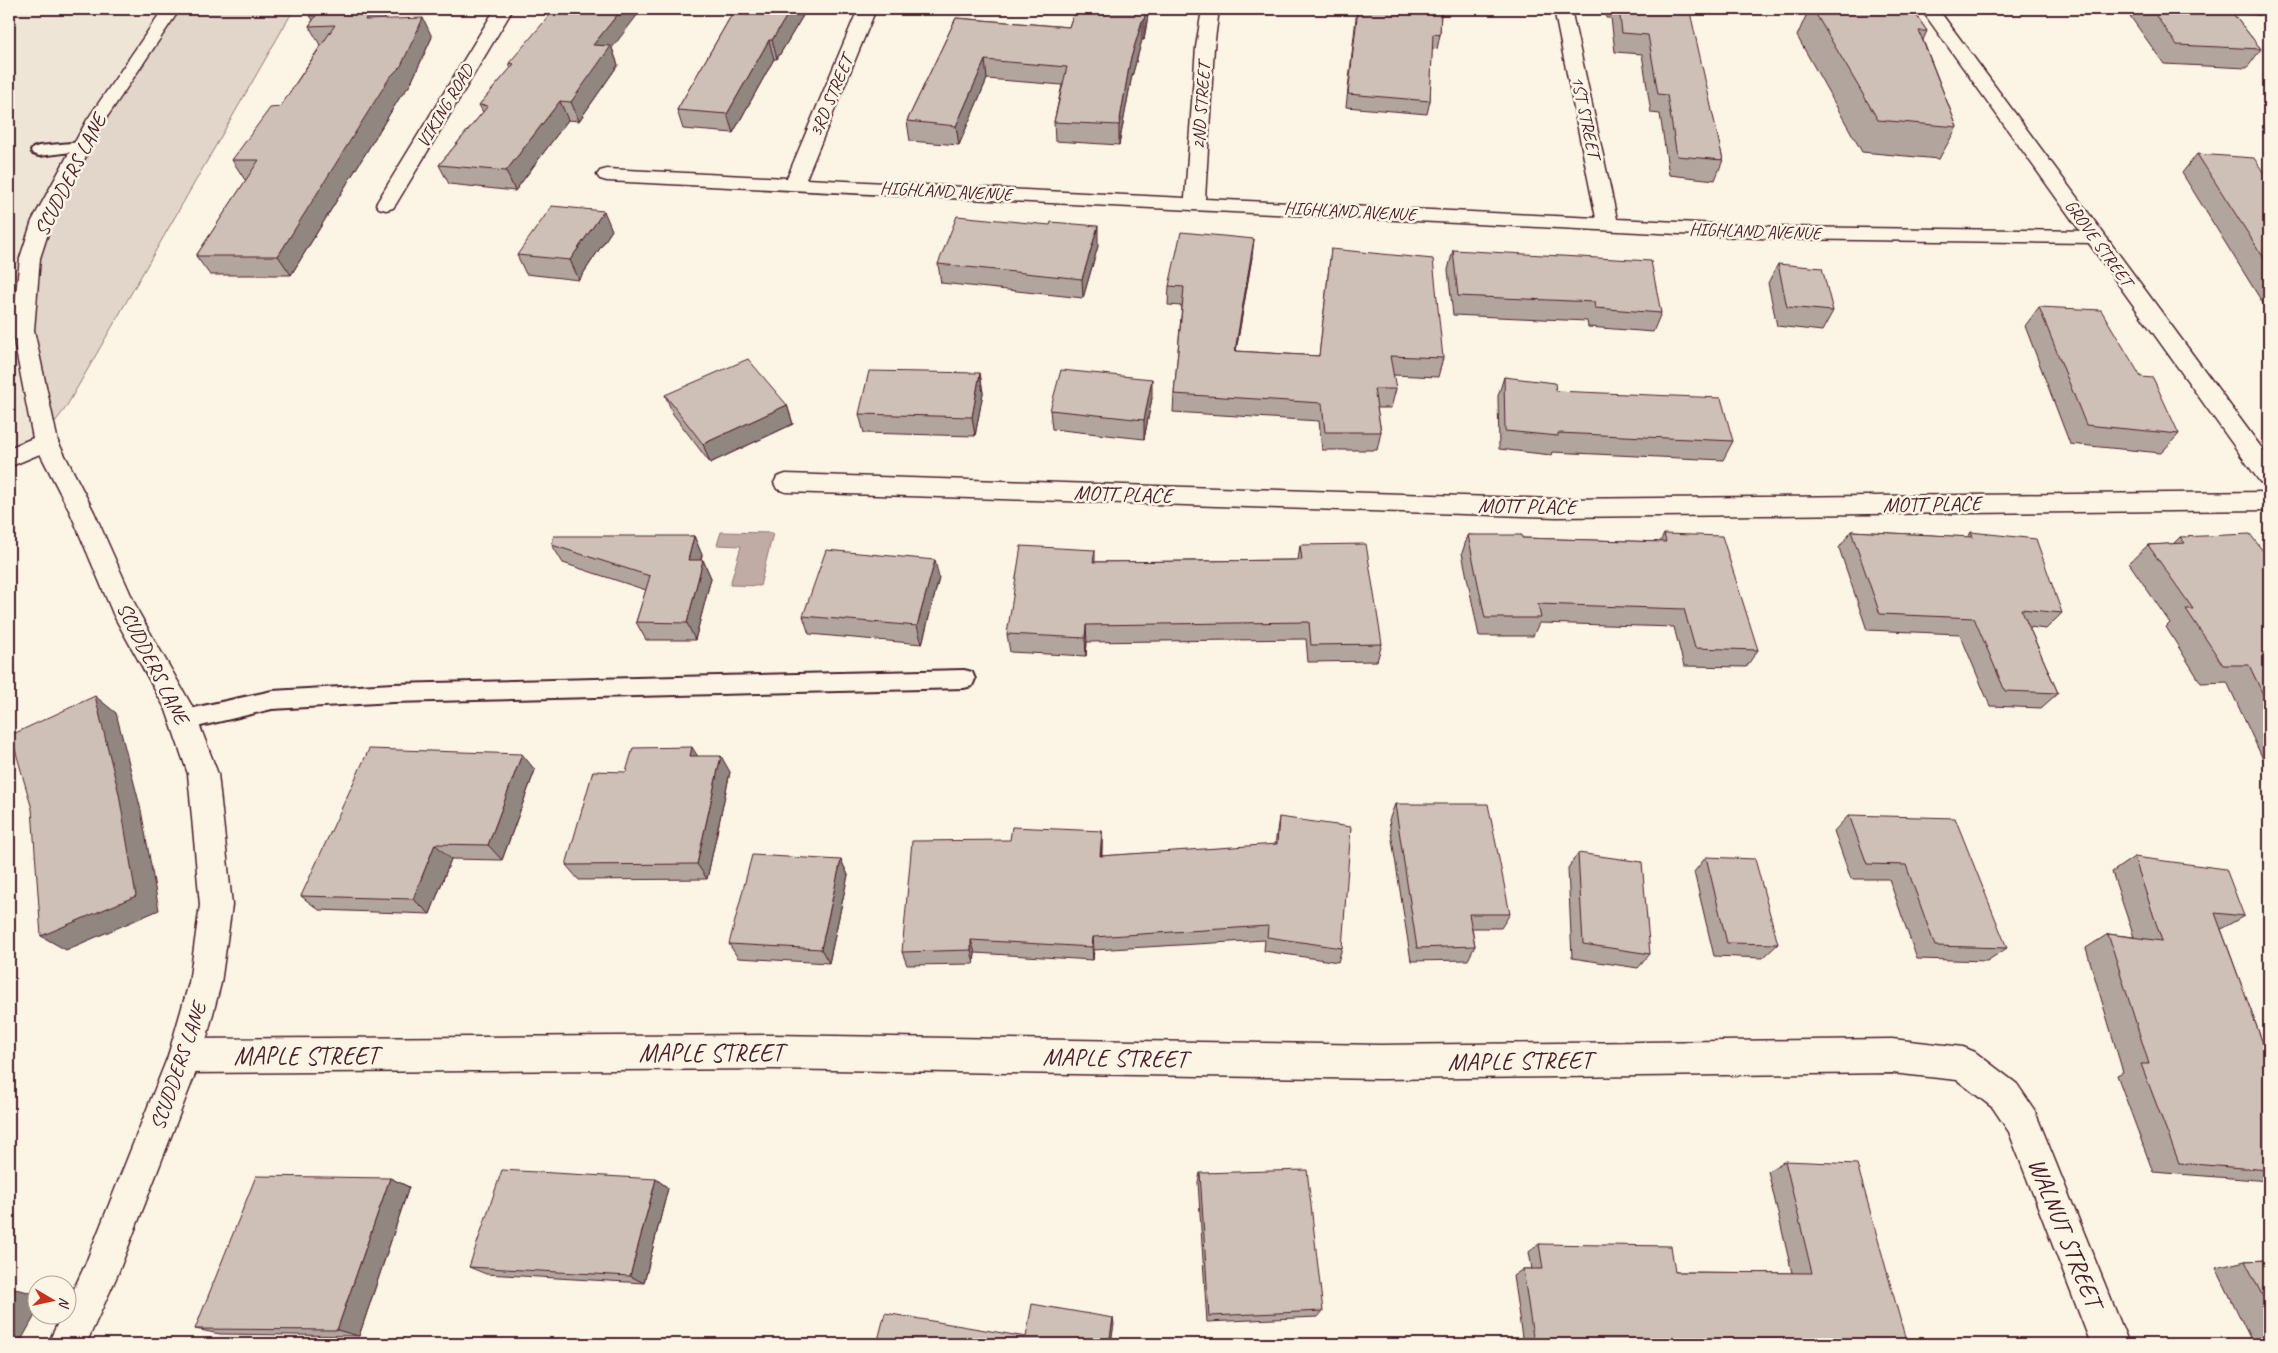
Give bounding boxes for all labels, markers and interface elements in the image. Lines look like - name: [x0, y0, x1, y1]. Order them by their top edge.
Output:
- street label: 3RD STREET: [804, 48, 860, 140]
- street label: 2ND STREET: [1187, 57, 1215, 150]
- street label: VIKING ROAD: [412, 59, 479, 151]
- street label: 1ST STREET: [1567, 74, 1606, 164]
- street label: SCUDDERS LANE: [28, 107, 113, 240]
- street label: HIGHLAND AVENUE: [880, 177, 1015, 206]
- street label: GROVE STREET: [2060, 195, 2140, 294]
- street label: HIGHLAND AVENUE: [1284, 197, 1419, 226]
- street label: HIGHLAND AVENUE: [1689, 218, 1823, 244]
- street label: MOTT PLACE: [1073, 479, 1175, 509]
- street label: MOTT PLACE: [1883, 490, 1984, 518]
- street label: MOTT PLACE: [1478, 492, 1579, 520]
- street label: SCUDDERS LANE: [111, 598, 196, 731]
- street label: SCUDDERS LANE: [144, 996, 213, 1133]
- street label: MAPLE STREET: [639, 1037, 789, 1069]
- street label: MAPLE STREET: [234, 1040, 384, 1072]
- street label: MAPLE STREET: [1042, 1041, 1193, 1075]
- street label: MAPLE STREET: [1447, 1044, 1598, 1078]
- street label: WALNUT STREET: [2021, 1153, 2112, 1318]
- north arrow: [28, 1276, 78, 1326]
- text: N: [55, 1296, 73, 1310]

